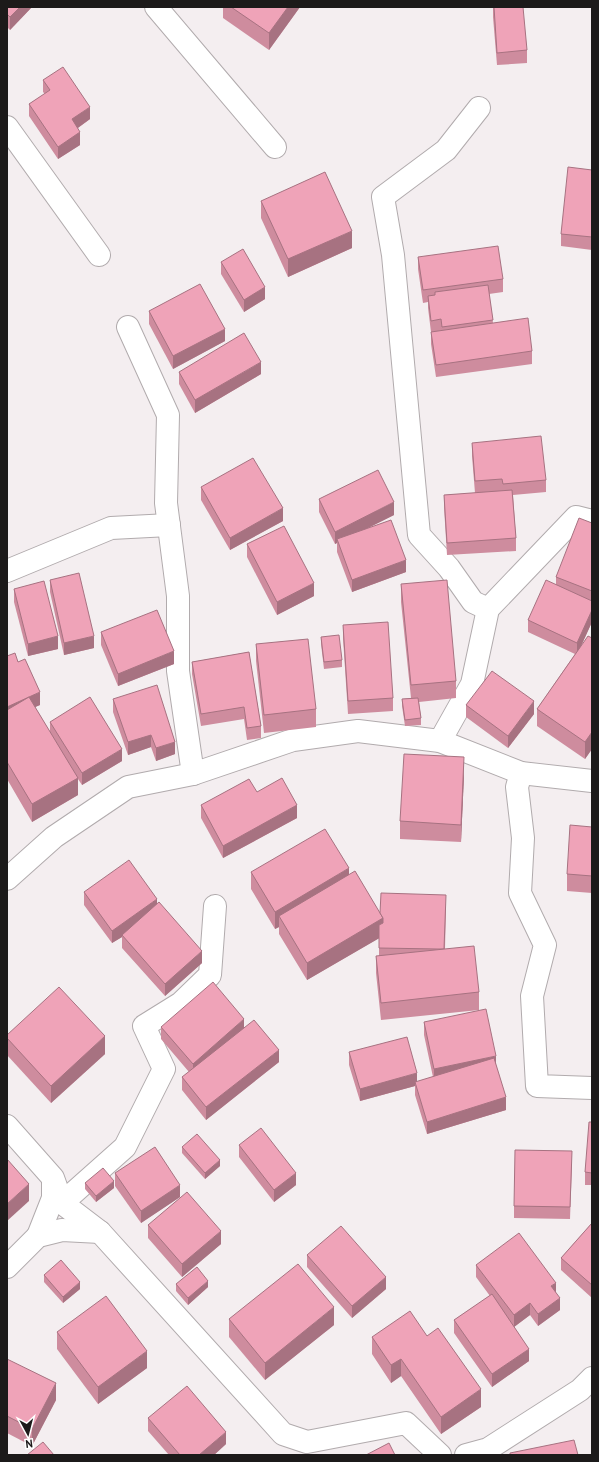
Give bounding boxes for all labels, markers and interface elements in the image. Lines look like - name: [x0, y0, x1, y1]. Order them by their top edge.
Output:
- north arrow: [8, 1414, 48, 1454]
- text: N: [25, 1437, 34, 1451]

